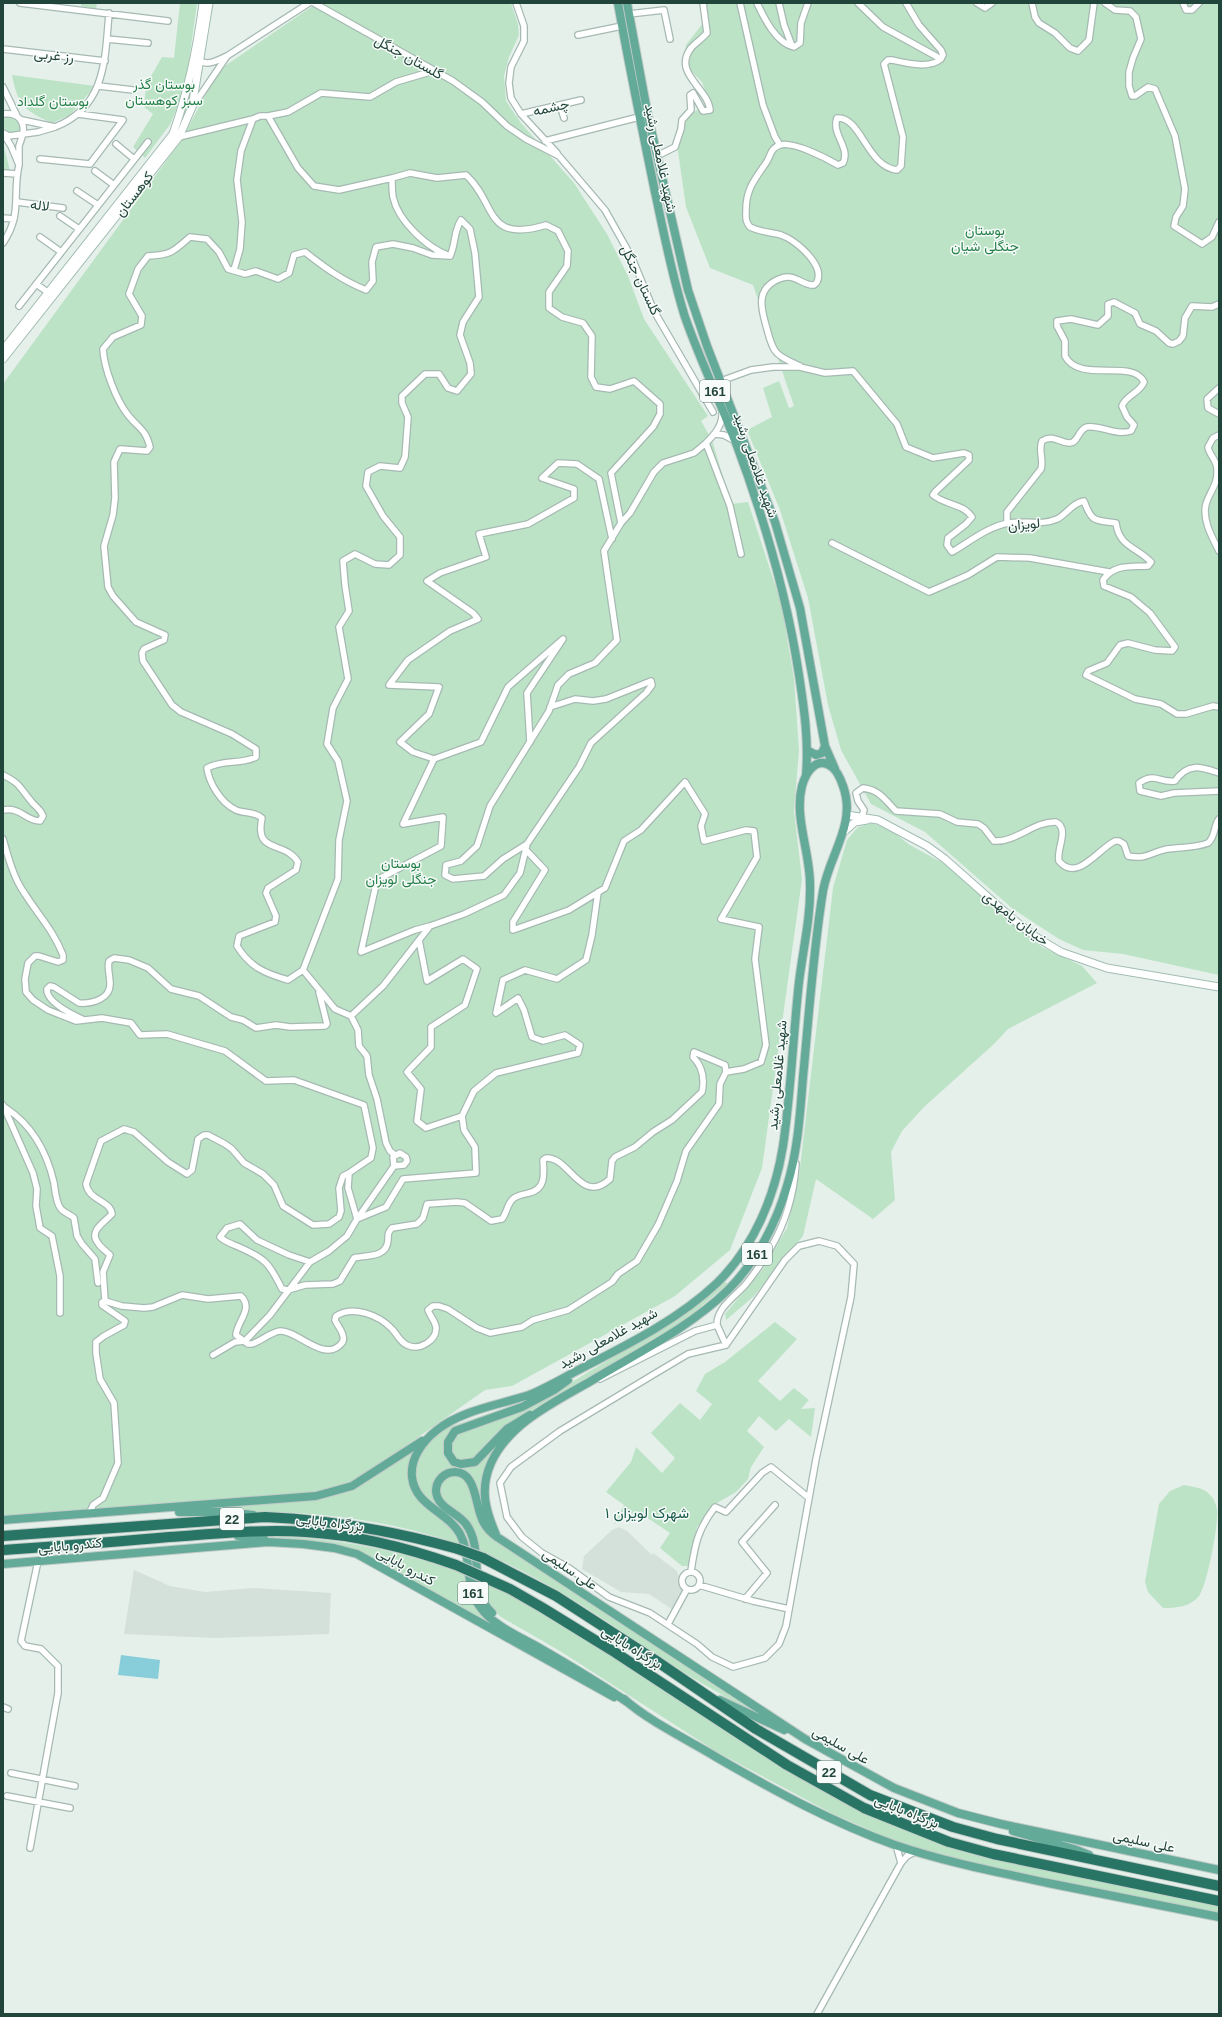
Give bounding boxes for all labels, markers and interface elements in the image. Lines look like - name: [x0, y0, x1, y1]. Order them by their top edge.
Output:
- street label: گلستان جنگل: [372, 32, 446, 83]
- street label: رز غربی: [33, 45, 75, 66]
- park label: بوستان گذر سبز کوهستان: [125, 76, 203, 109]
- park label: بوستان گلداد: [17, 93, 89, 110]
- street label: چشمه: [531, 95, 571, 121]
- street label: شهید غلامعلی رشید: [641, 102, 680, 214]
- street label: کوهستان: [112, 168, 157, 220]
- street label: لاله: [29, 196, 51, 214]
- park label: بوستان جنگلی شیان: [951, 222, 1019, 255]
- street label: گلستان جنگل: [617, 242, 664, 318]
- road number: 161: [700, 380, 730, 402]
- street label: شهید غلامعلی رشید: [730, 410, 782, 520]
- street label: لویزان: [1007, 515, 1041, 534]
- park label: بوستان جنگلی لویزان: [366, 855, 436, 888]
- street label: خیابان یامهدی: [979, 887, 1052, 949]
- street label: شهید غلامعلی رشید: [764, 1019, 791, 1131]
- road number: 161: [742, 1243, 772, 1265]
- street label: شهید غلامعلی رشید: [556, 1304, 661, 1373]
- district label: شهرک لویزان ۱: [605, 1504, 689, 1522]
- road number: 22: [220, 1508, 244, 1530]
- street label: بزرگراه بابایی: [295, 1510, 365, 1535]
- street label: کندرو بابایی: [37, 1534, 103, 1557]
- street label: کندرو بابایی: [374, 1543, 438, 1589]
- street label: علی سلیمی: [539, 1545, 600, 1594]
- road number: 161: [458, 1582, 488, 1604]
- street label: بزرگراه بابایی: [598, 1622, 665, 1673]
- street label: علی سلیمی: [809, 1723, 872, 1768]
- road number: 22: [817, 1761, 841, 1783]
- street label: بزرگراه بابایی: [872, 1791, 942, 1832]
- street label: علی سلیمی: [1112, 1827, 1176, 1856]

